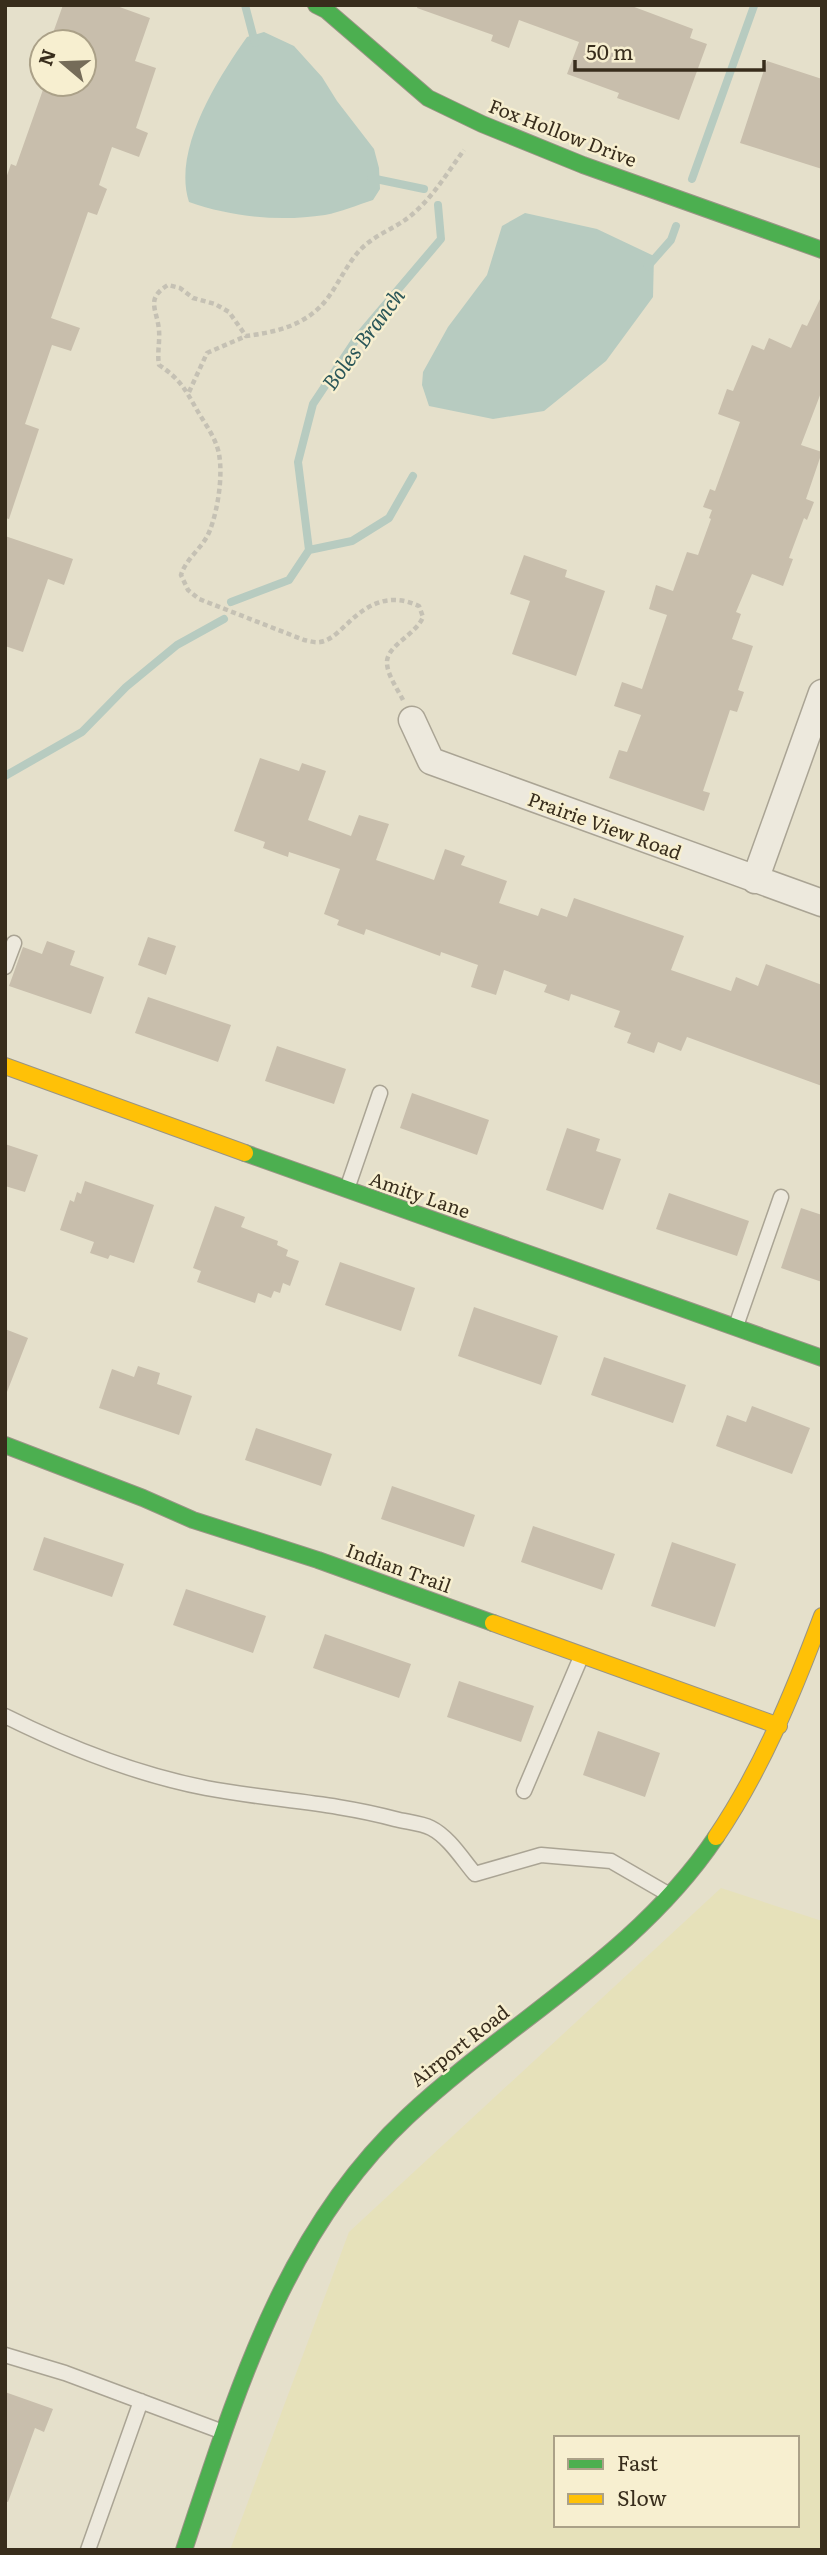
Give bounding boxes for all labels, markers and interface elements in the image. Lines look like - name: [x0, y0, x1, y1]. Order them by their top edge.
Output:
- north arrow: [28, 28, 98, 98]
- scale bar: [575, 28, 764, 72]
- text: 50 m: [586, 35, 633, 66]
- text: N: [30, 45, 62, 69]
- street label: Fox Hollow Drive: [485, 91, 641, 173]
- water label: Boles Branch: [313, 280, 411, 395]
- street label: Prairie View Road: [524, 784, 686, 866]
- street label: Amity Lane: [366, 1164, 474, 1224]
- street label: Indian Trail: [342, 1535, 456, 1599]
- street label: Airport Road: [404, 1997, 515, 2093]
- legend: [554, 2436, 799, 2527]
- text: Fast: [617, 2446, 658, 2477]
- text: Slow: [617, 2481, 667, 2512]

